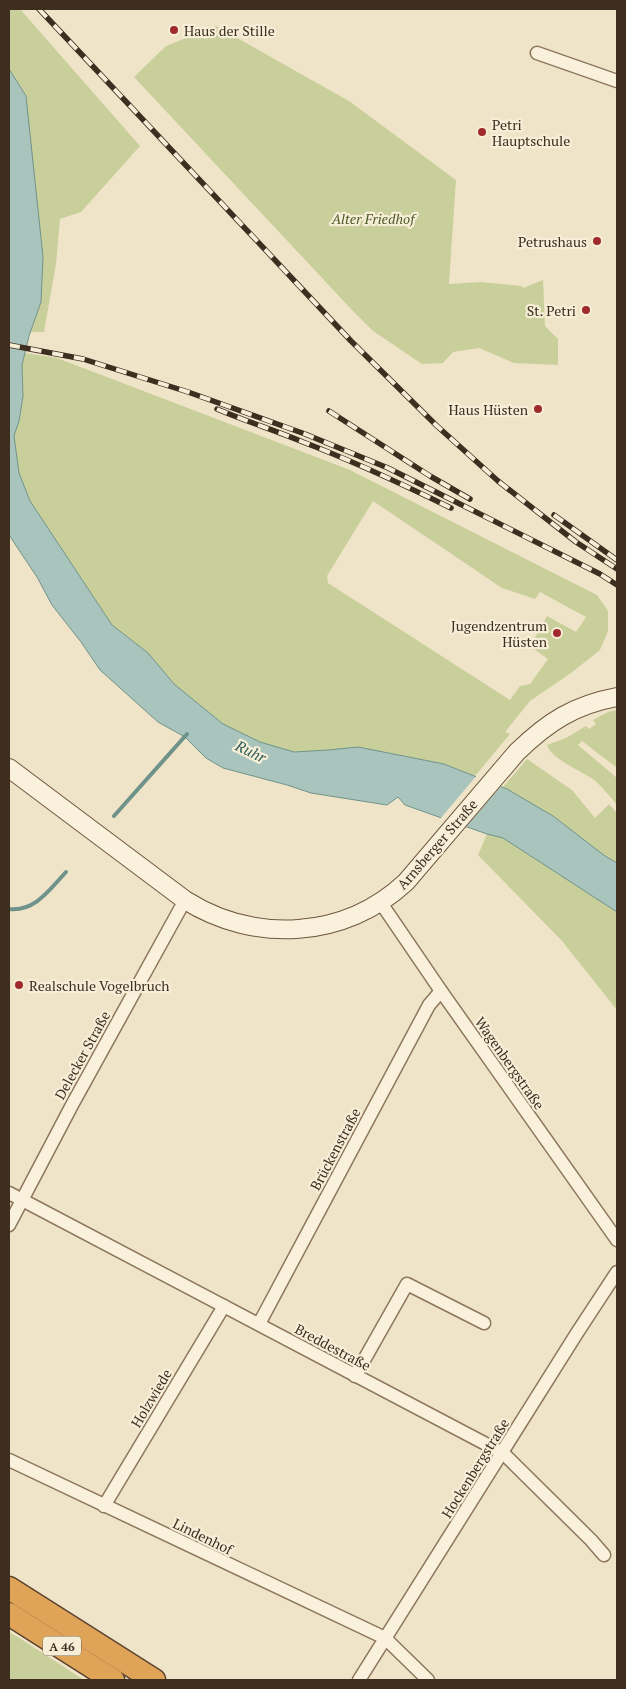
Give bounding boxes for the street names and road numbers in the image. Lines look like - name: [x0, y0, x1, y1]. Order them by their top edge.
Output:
- street label: Arnsberger Straße: [393, 795, 481, 893]
- street label: Delecker Straße: [50, 1007, 114, 1103]
- street label: Wagenbergstraße: [471, 1013, 549, 1113]
- street label: Brückenstraße: [305, 1105, 365, 1193]
- street label: Breddestraße: [292, 1319, 374, 1375]
- street label: Holzwiede: [126, 1365, 176, 1431]
- street label: Hockenbergstraße: [437, 1415, 513, 1521]
- street label: Lindenhof: [170, 1513, 237, 1559]
- road number: A 46: [43, 1636, 81, 1655]

